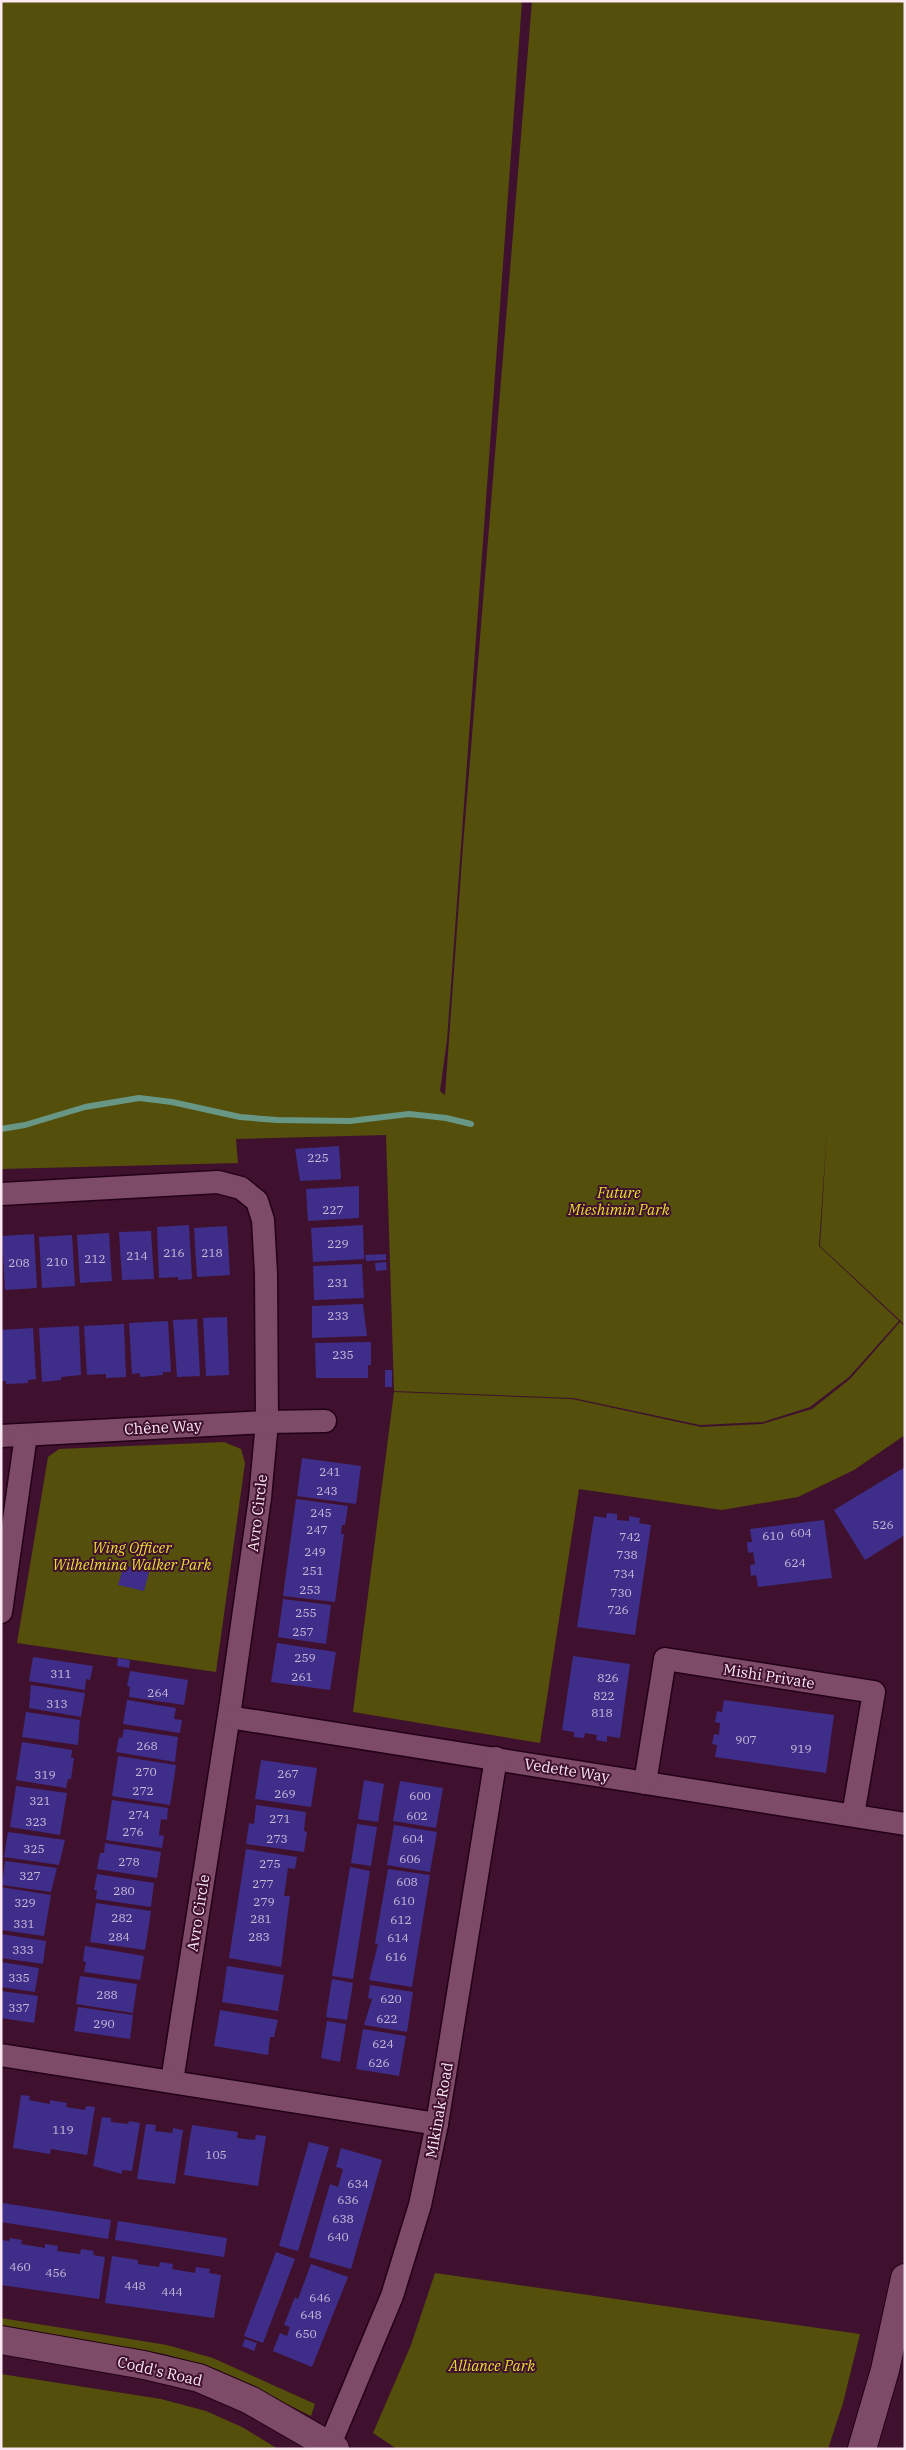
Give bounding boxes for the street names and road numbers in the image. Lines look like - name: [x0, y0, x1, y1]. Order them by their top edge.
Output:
- street label: Chêne Way: [124, 1415, 202, 1439]
- street label: Avro Circle: [243, 1473, 271, 1553]
- street label: Mishi Private: [722, 1659, 816, 1693]
- street label: Vedette Way: [523, 1754, 611, 1786]
- street label: Avro Circle: [183, 1873, 213, 1953]
- street label: Mikinak Road: [421, 2061, 457, 2159]
- street label: Codd's Road: [116, 2352, 204, 2390]

